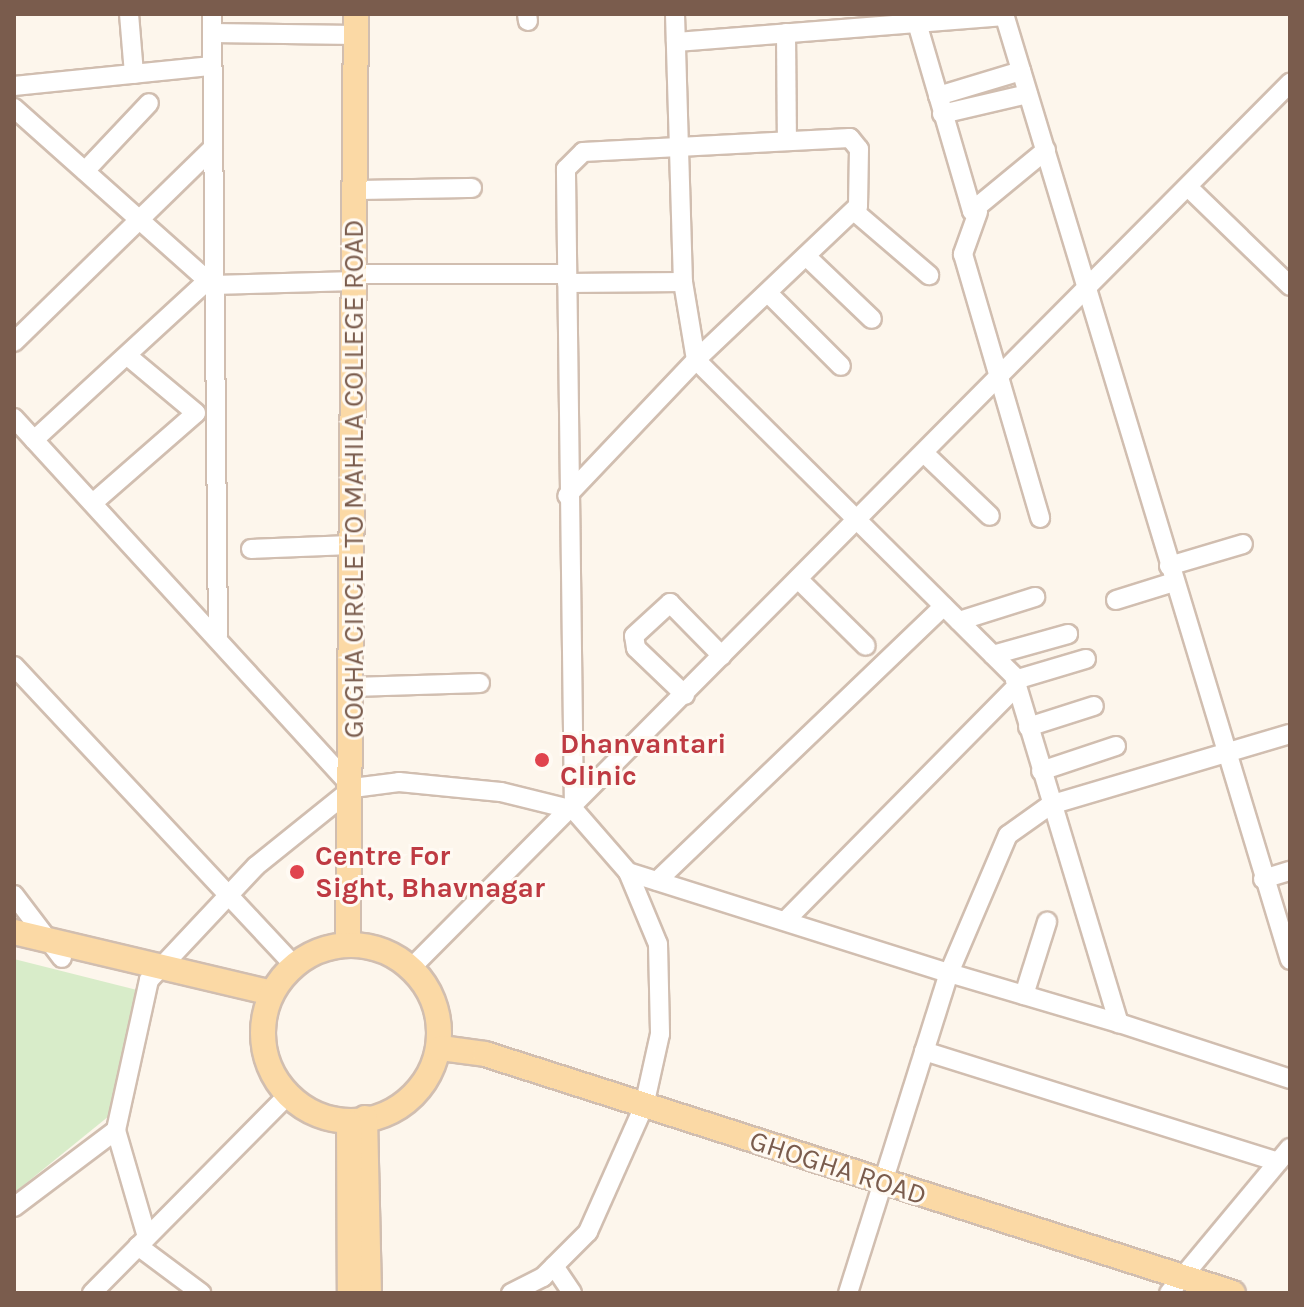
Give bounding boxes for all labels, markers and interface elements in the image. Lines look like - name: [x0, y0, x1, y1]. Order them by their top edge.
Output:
- street label: GOGHA CIRCLE TO MAHILA COLLEGE ROAD: [337, 220, 371, 738]
- place label: Dhanvantari Clinic: [560, 727, 726, 793]
- marker: Dhanvantari Clinic: [531, 749, 553, 771]
- place label: Centre For Sight, Bhavnagar: [315, 839, 545, 905]
- marker: Centre For Sight, Bhavnagar: [286, 861, 308, 883]
- street label: GHOGHA ROAD: [745, 1124, 931, 1212]

